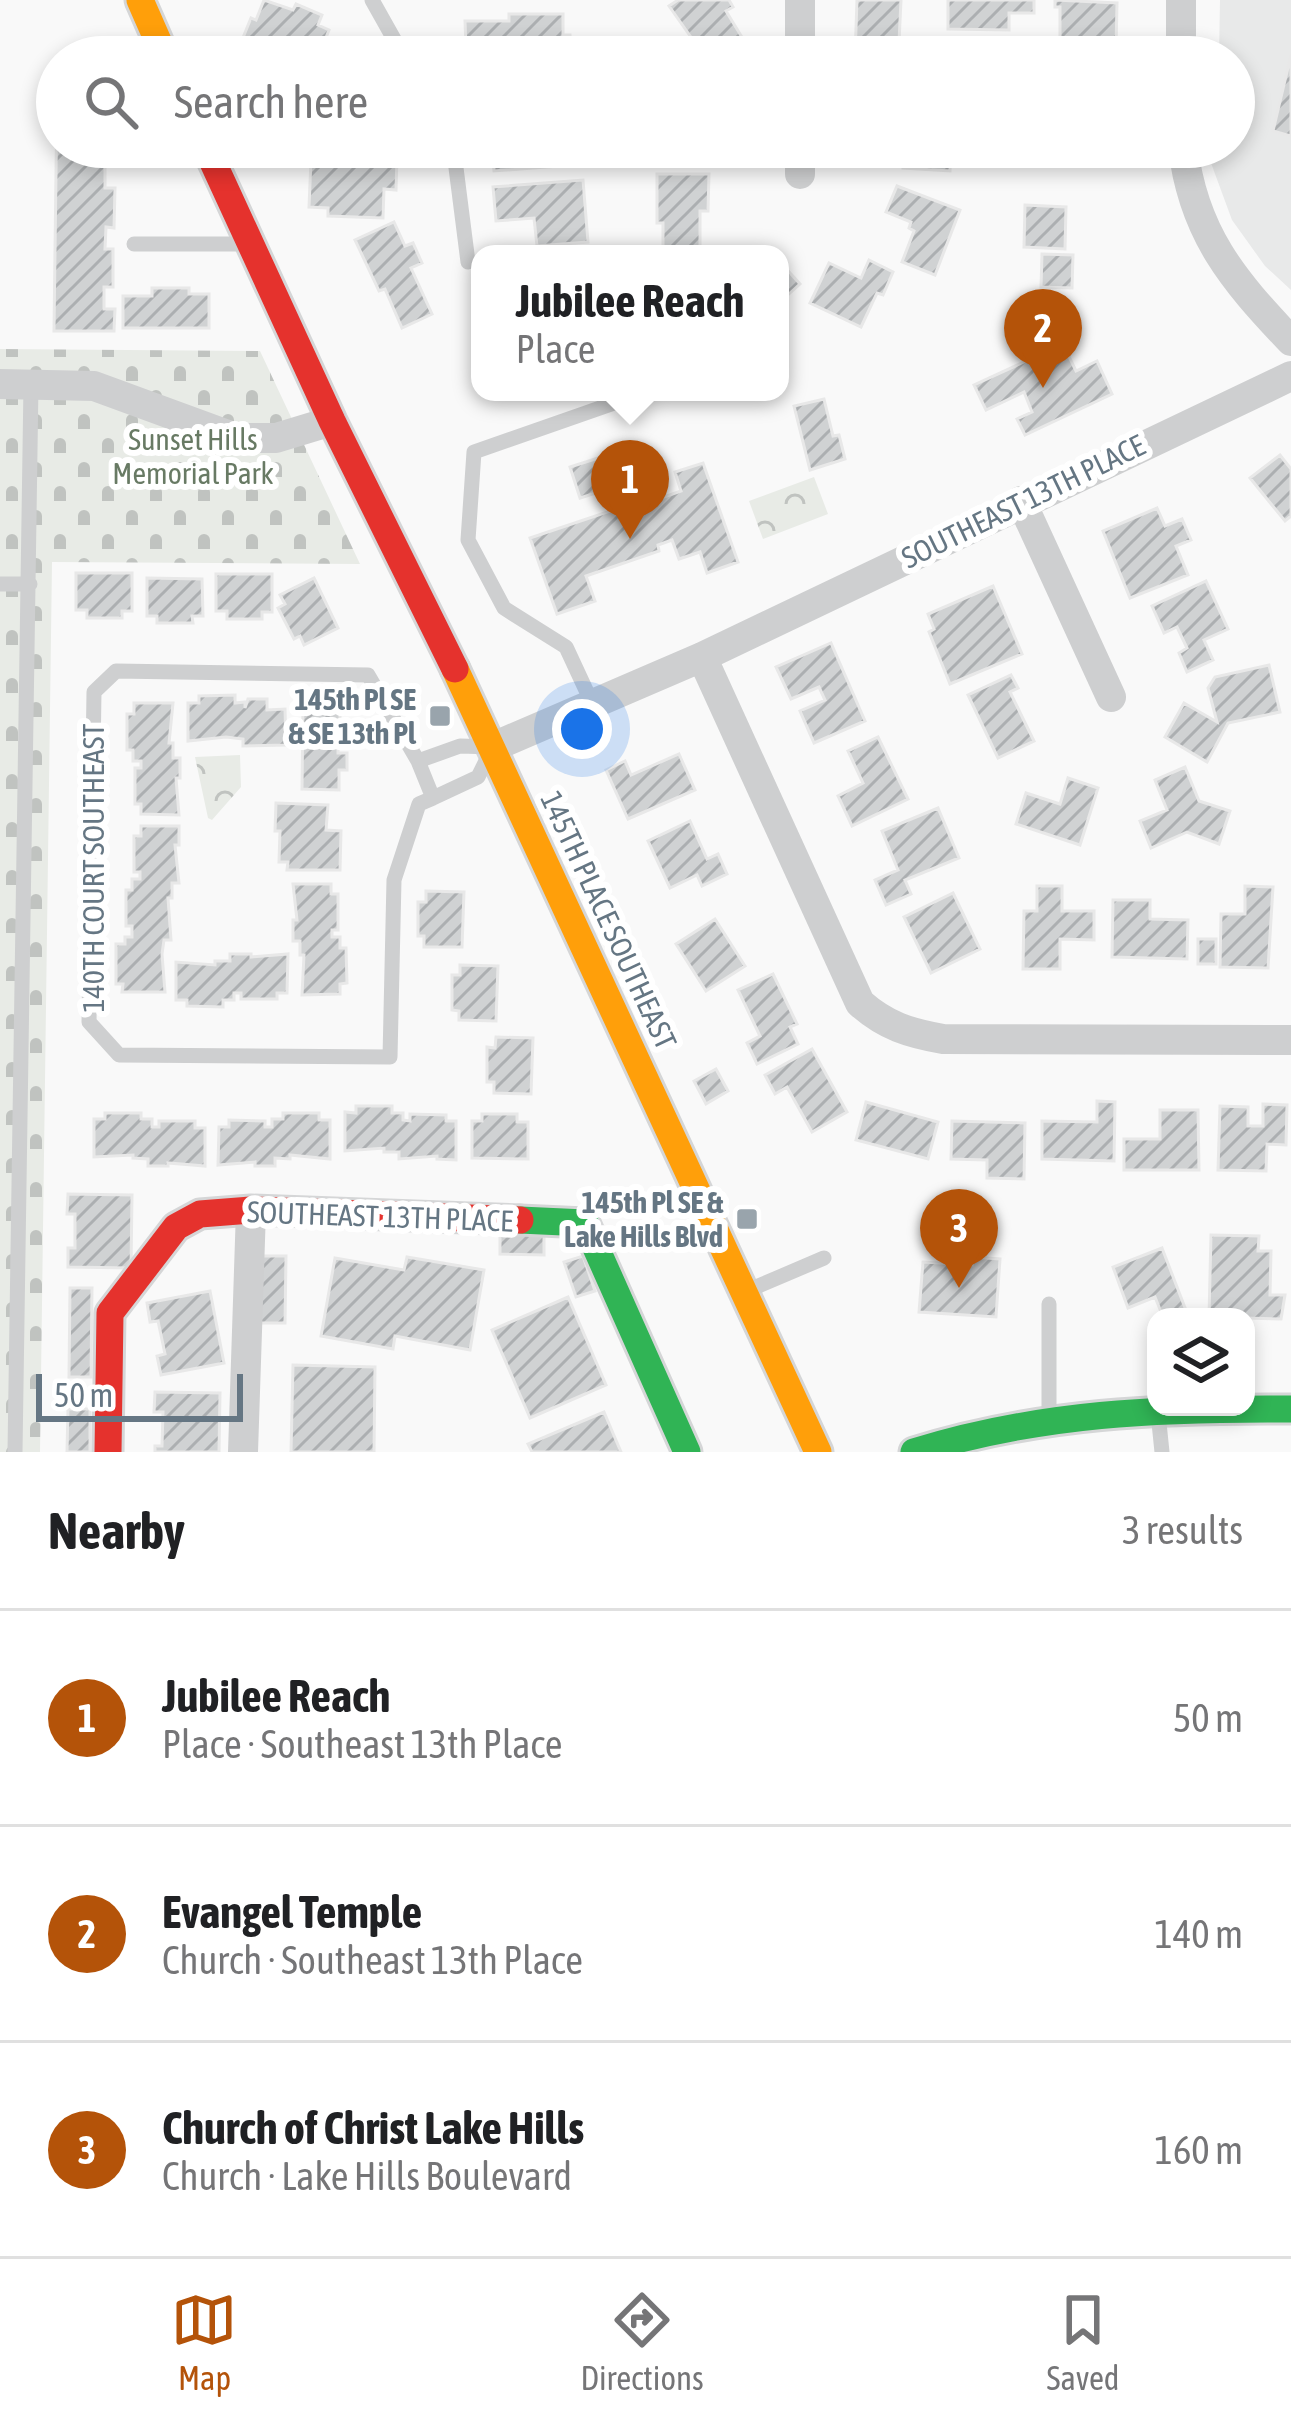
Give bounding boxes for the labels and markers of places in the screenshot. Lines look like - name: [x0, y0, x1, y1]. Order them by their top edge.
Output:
- pin: 2: [1004, 289, 1082, 388]
- pin: 1: [591, 440, 669, 539]
- place label: 145th Pl SE & SE 13th Pl: [289, 682, 417, 750]
- marker: 145th Pl SE & SE 13th Pl: [427, 703, 453, 729]
- place label: 145th Pl SE & Lake Hills Blvd: [564, 1185, 723, 1253]
- pin: 3: [920, 1189, 998, 1288]
- marker: 145th Pl SE & Lake Hills Blvd: [734, 1206, 760, 1232]

